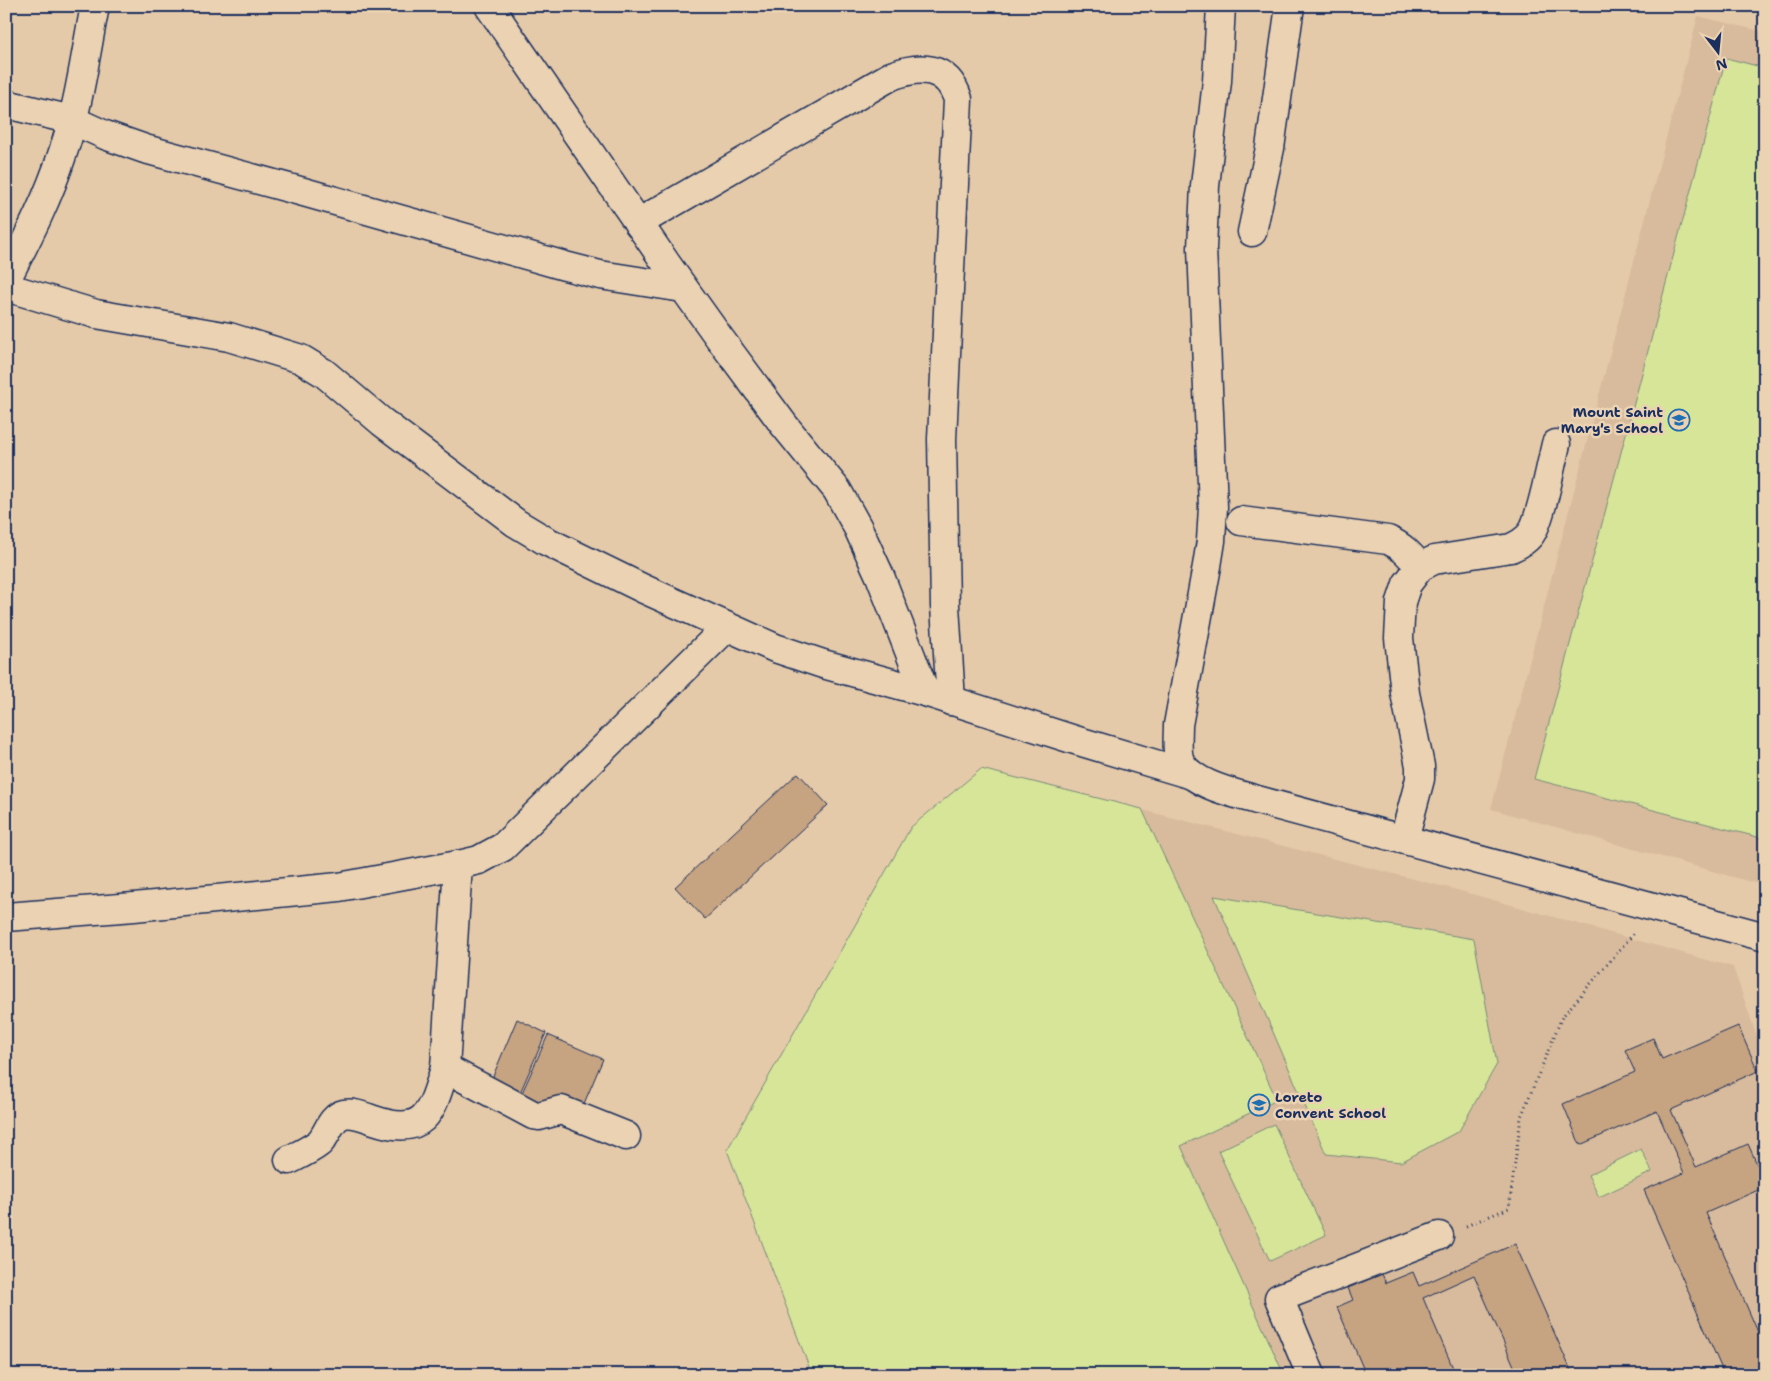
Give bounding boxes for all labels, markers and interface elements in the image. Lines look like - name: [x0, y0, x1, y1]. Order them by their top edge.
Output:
- north arrow: [1694, 28, 1744, 78]
- text: N: [1714, 54, 1729, 75]
- place label: Mount Saint Mary's School: [1561, 403, 1663, 437]
- school or university icon: Mount Saint Mary's School: [1667, 408, 1691, 432]
- place label: Loreto Convent School: [1275, 1088, 1386, 1122]
- school or university icon: Loreto Convent School: [1247, 1093, 1271, 1117]

